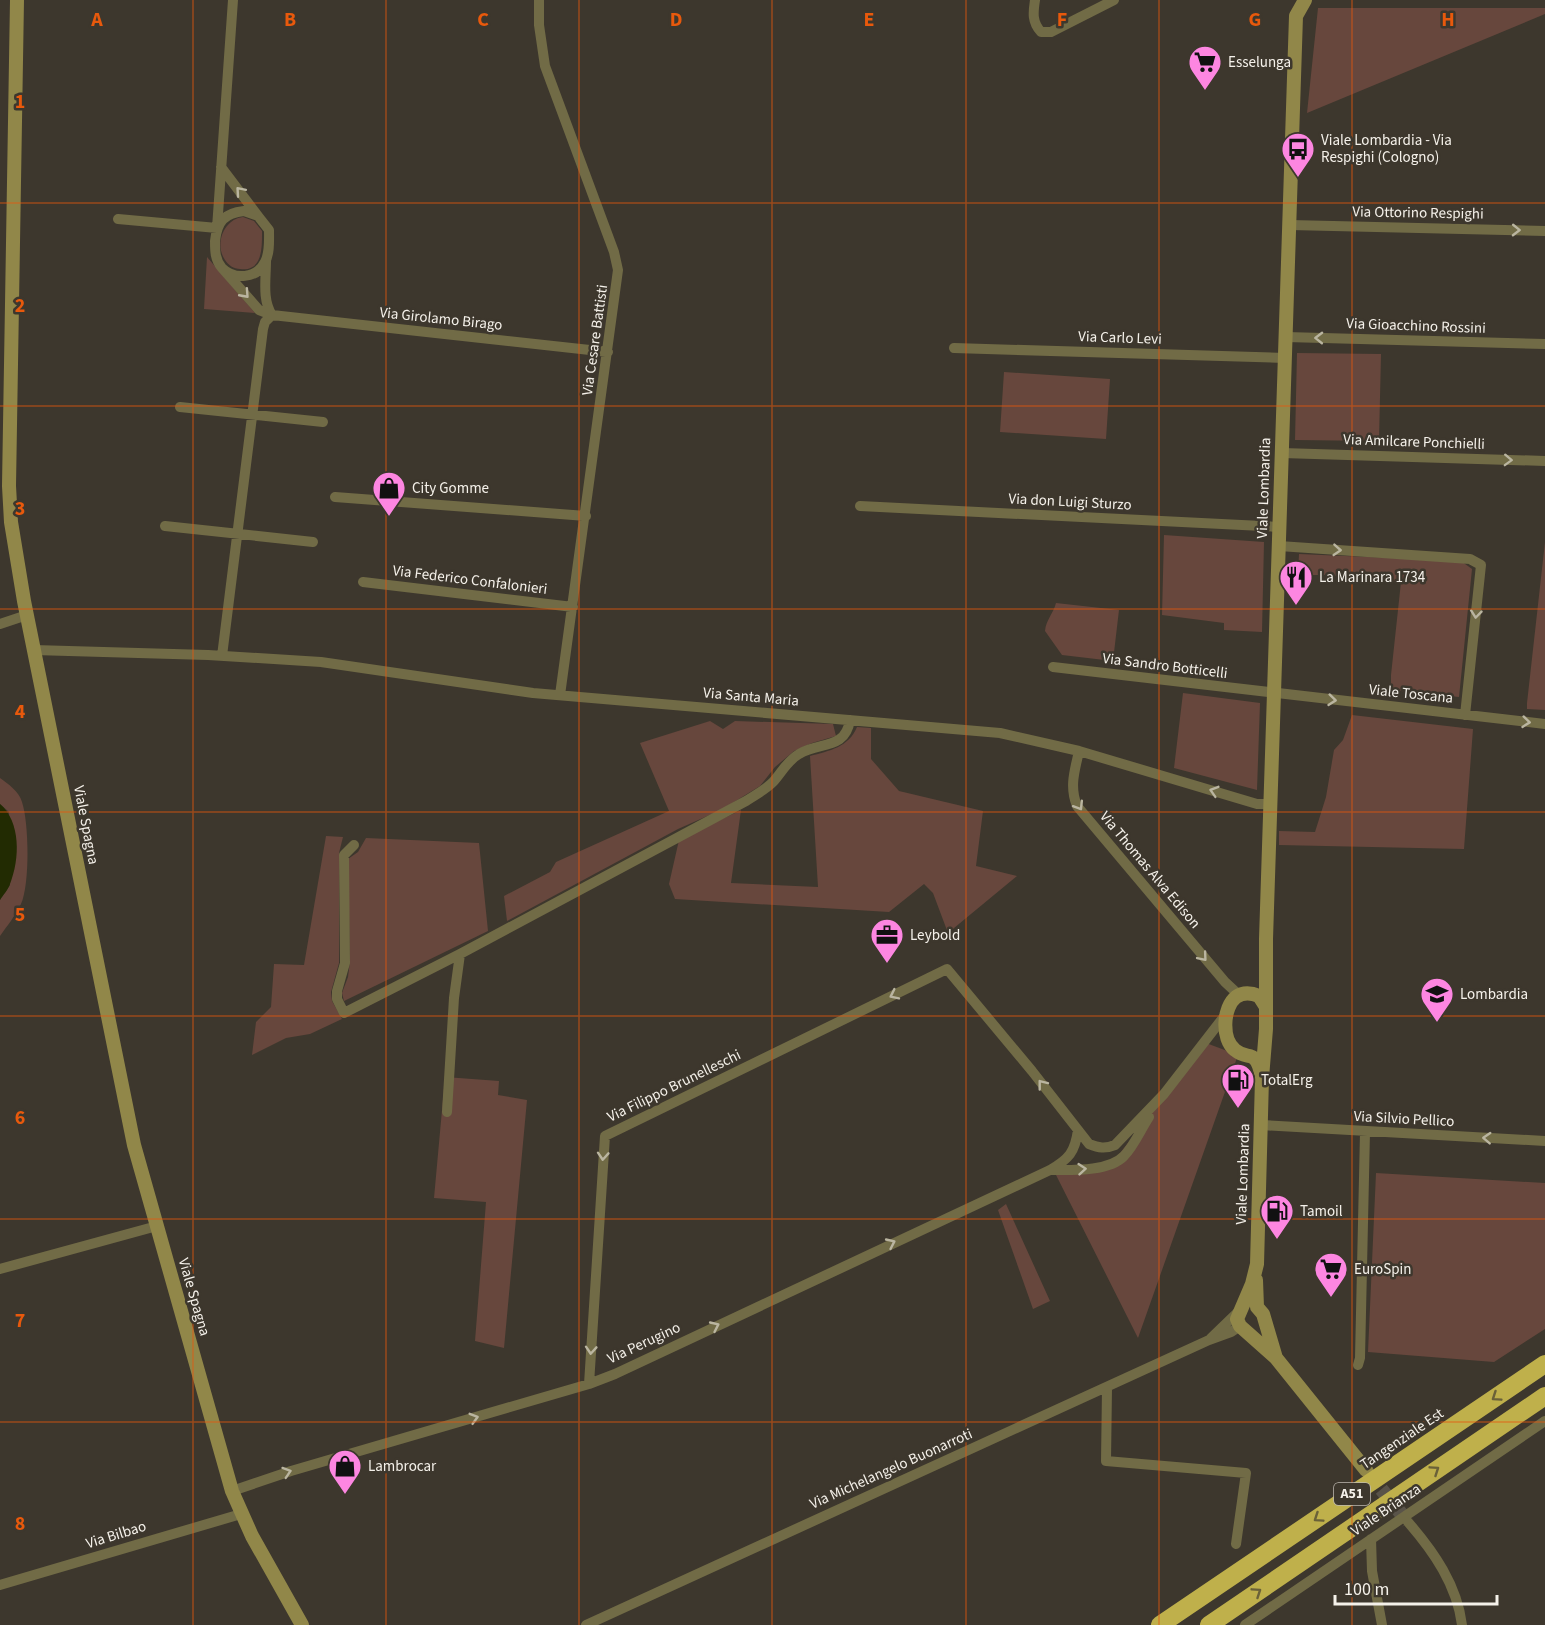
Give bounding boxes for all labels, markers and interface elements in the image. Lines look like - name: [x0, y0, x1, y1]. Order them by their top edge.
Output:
- text: A: [90, 6, 103, 34]
- text: B: [284, 6, 296, 34]
- text: C: [477, 6, 489, 34]
- text: D: [670, 6, 682, 34]
- text: E: [864, 6, 874, 34]
- text: F: [1057, 6, 1067, 34]
- text: G: [1249, 6, 1261, 34]
- text: H: [1441, 6, 1455, 34]
- supermarket icon: Esselunga: [1187, 44, 1223, 91]
- place label: Esselunga: [1228, 52, 1291, 73]
- text: 1: [15, 88, 25, 116]
- place label: Viale Lombardia - Via Respighi (Cologno): [1321, 130, 1452, 168]
- bus stop icon: Viale Lombardia - Via Respighi (Cologno): [1280, 131, 1316, 178]
- one-way arrow: [236, 187, 247, 198]
- street label: Via Ottorino Respighi: [1352, 201, 1484, 225]
- one-way arrow: [1512, 224, 1521, 236]
- street label: Via Cesare Battisti: [577, 283, 613, 397]
- one-way arrow: [238, 287, 249, 298]
- text: 2: [15, 292, 25, 320]
- street label: Via Girolamo Birago: [379, 302, 503, 336]
- street label: Via Gioacchino Rossini: [1346, 313, 1486, 339]
- street label: Via Carlo Levi: [1078, 326, 1162, 350]
- one-way arrow: [1314, 332, 1323, 344]
- street label: Via Amilcare Ponchielli: [1343, 429, 1485, 455]
- street label: Viale Lombardia: [1252, 437, 1276, 539]
- one-way arrow: [1504, 454, 1513, 466]
- shop icon: City Gomme: [371, 470, 407, 517]
- place label: City Gomme: [412, 478, 489, 499]
- street label: Via don Luigi Sturzo: [1008, 488, 1132, 516]
- text: 3: [15, 495, 25, 523]
- one-way arrow: [1333, 544, 1342, 557]
- restaurant icon: La Marinara 1734: [1278, 559, 1314, 606]
- street label: Via Federico Confalonieri: [391, 560, 549, 600]
- place label: La Marinara 1734: [1319, 567, 1426, 588]
- one-way arrow: [1470, 610, 1483, 619]
- street label: Via Sandro Botticelli: [1101, 648, 1229, 684]
- street label: Viale Toscana: [1368, 679, 1454, 709]
- street label: Via Santa Maria: [702, 682, 800, 712]
- one-way arrow: [1328, 693, 1337, 706]
- text: 4: [15, 698, 26, 726]
- one-way arrow: [1522, 715, 1531, 727]
- street label: Viale Spagna: [68, 784, 104, 866]
- one-way arrow: [1209, 786, 1220, 798]
- one-way arrow: [1072, 800, 1083, 811]
- street label: Via Thomas Alva Edison: [1095, 807, 1205, 933]
- text: 5: [15, 901, 25, 929]
- office icon: Leybold: [869, 917, 905, 964]
- place label: Leybold: [910, 925, 960, 946]
- one-way arrow: [1196, 950, 1207, 961]
- school or university icon: Lombardia: [1419, 976, 1455, 1023]
- place label: Lombardia: [1460, 984, 1528, 1005]
- one-way arrow: [890, 988, 901, 999]
- street label: Via Filippo Brunelleschi: [604, 1044, 744, 1128]
- fuel station icon: TotalErg: [1220, 1062, 1256, 1109]
- place label: TotalErg: [1261, 1070, 1313, 1091]
- one-way arrow: [1038, 1079, 1049, 1090]
- text: 6: [15, 1104, 25, 1132]
- street label: Via Silvio Pellico: [1353, 1106, 1455, 1132]
- street label: Viale Lombardia: [1231, 1123, 1255, 1225]
- one-way arrow: [1482, 1132, 1491, 1145]
- one-way arrow: [597, 1151, 610, 1160]
- one-way arrow: [1077, 1163, 1086, 1176]
- fuel station icon: Tamoil: [1259, 1193, 1295, 1240]
- place label: Tamoil: [1300, 1201, 1343, 1222]
- one-way arrow: [885, 1239, 896, 1251]
- supermarket icon: EuroSpin: [1313, 1251, 1349, 1298]
- street label: Viale Spagna: [173, 1256, 215, 1338]
- place label: EuroSpin: [1354, 1259, 1411, 1280]
- text: 7: [15, 1307, 25, 1335]
- street label: Via Perugino: [604, 1317, 684, 1369]
- one-way arrow: [708, 1322, 719, 1334]
- one-way arrow: [585, 1346, 598, 1355]
- one-way arrow: [1492, 1390, 1503, 1401]
- street label: Tangenziale Est: [1356, 1403, 1448, 1475]
- one-way arrow: [468, 1413, 479, 1425]
- street label: Via Michelangelo Buonarroti: [806, 1424, 976, 1514]
- shop icon: Lambrocar: [327, 1448, 363, 1495]
- place label: Lambrocar: [368, 1456, 437, 1477]
- one-way arrow: [1429, 1466, 1440, 1477]
- one-way arrow: [281, 1467, 292, 1480]
- street label: Viale Brianza: [1347, 1479, 1425, 1541]
- road number: A51: [1334, 1483, 1370, 1505]
- text: 8: [15, 1510, 25, 1538]
- one-way arrow: [1313, 1511, 1324, 1522]
- street label: Via Bilbao: [83, 1516, 149, 1554]
- scale bar: [1335, 1568, 1497, 1606]
- text: 100 m: [1344, 1577, 1389, 1602]
- one-way arrow: [1250, 1588, 1261, 1599]

